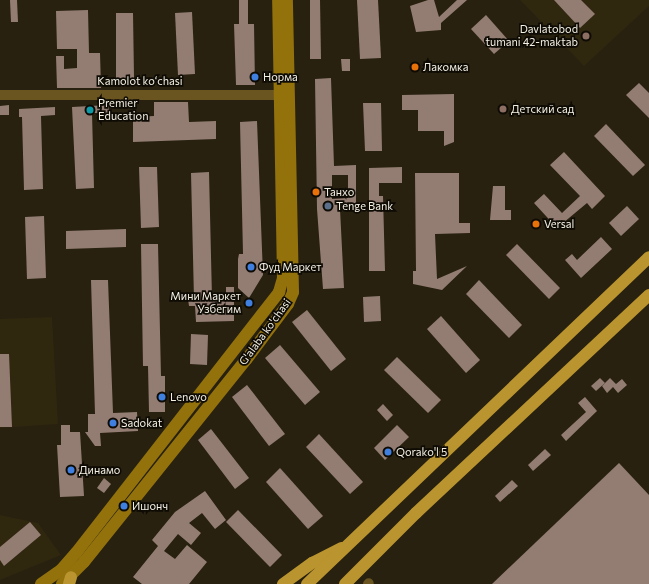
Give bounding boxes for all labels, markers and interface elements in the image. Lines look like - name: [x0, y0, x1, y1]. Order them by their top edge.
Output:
- place label: Davlatobod tumani 42-maktab: [485, 23, 578, 49]
- marker: Davlatobod tumani 42-maktab: [581, 31, 591, 41]
- place label: Лакомка: [423, 60, 469, 74]
- marker: Лакомка: [410, 62, 420, 72]
- place label: Норма: [263, 70, 298, 84]
- marker: Норма: [250, 72, 260, 82]
- street label: Kamolot koʻchasi: [97, 74, 183, 88]
- place label: Premier Education: [98, 97, 148, 123]
- place label: Детский сад: [511, 102, 574, 116]
- marker: Детский сад: [498, 104, 508, 114]
- marker: Premier Education: [85, 105, 95, 115]
- place label: Танхо: [324, 185, 354, 199]
- marker: Танхо: [311, 187, 321, 197]
- place label: Tenge Bank: [336, 199, 393, 213]
- marker: Tenge Bank: [323, 201, 333, 211]
- place label: Versal: [544, 217, 574, 231]
- marker: Versal: [531, 219, 541, 229]
- place label: Фуд Маркет: [259, 260, 321, 274]
- marker: Фуд Маркет: [246, 262, 256, 272]
- place label: Мини Маркет Узбегим: [170, 290, 241, 316]
- street label: G'alaba ko'chasi: [237, 296, 293, 368]
- marker: Мини Маркет Узбегим: [244, 298, 254, 308]
- place label: Lenovo: [170, 390, 207, 404]
- marker: Lenovo: [157, 392, 167, 402]
- place label: Sadokat: [121, 416, 162, 430]
- marker: Sadokat: [108, 418, 118, 428]
- place label: Qorako'l 5: [396, 445, 447, 459]
- marker: Qorako'l 5: [383, 447, 393, 457]
- place label: Динамо: [79, 463, 120, 477]
- marker: Динамо: [66, 465, 76, 475]
- place label: Ишонч: [132, 499, 168, 513]
- marker: Ишонч: [119, 501, 129, 511]

